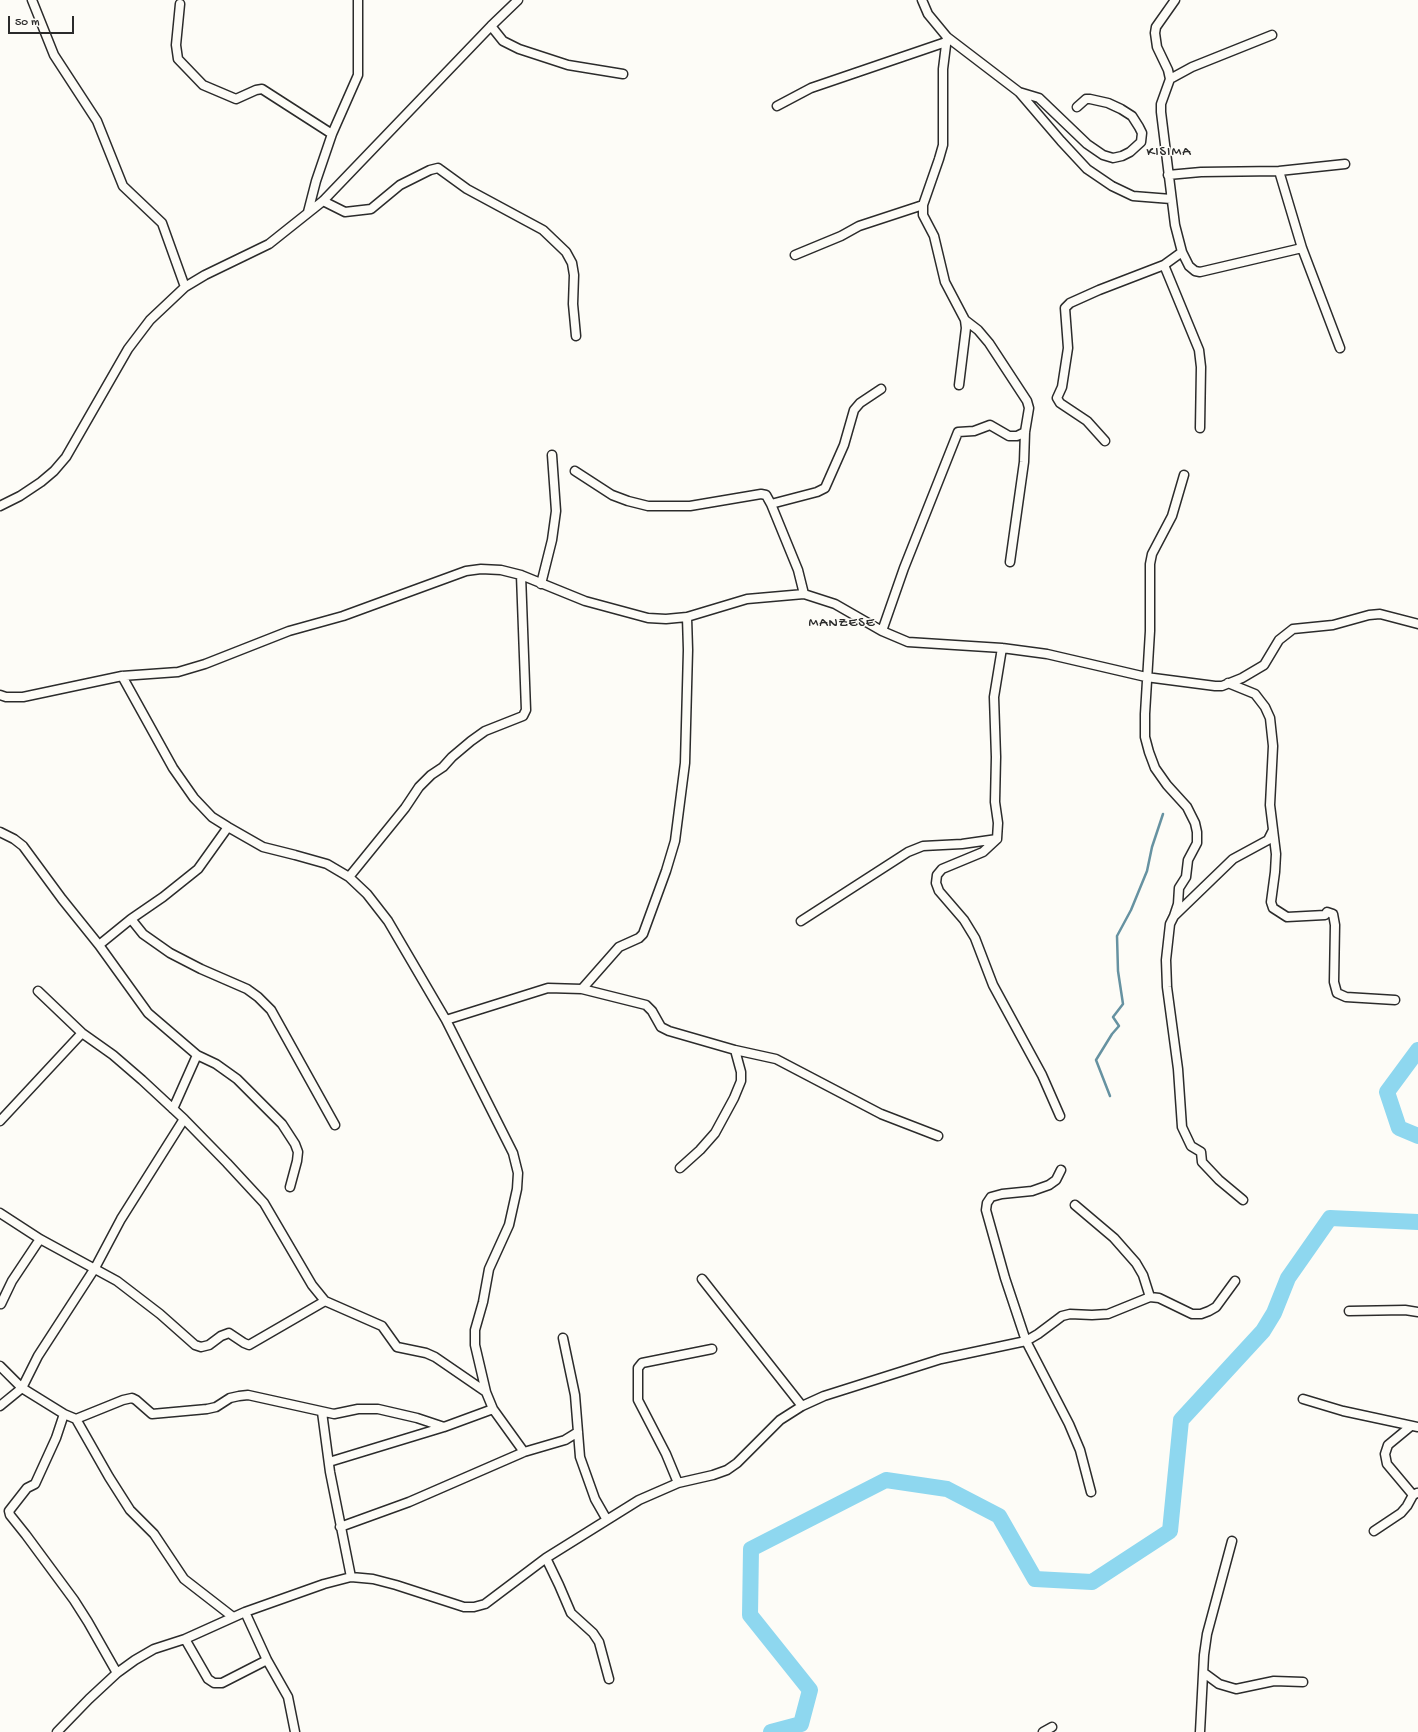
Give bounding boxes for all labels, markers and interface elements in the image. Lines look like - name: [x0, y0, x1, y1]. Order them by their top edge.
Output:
- scale bar: [10, 8, 76, 34]
- text: 50 m: [15, 16, 40, 30]
- district label: KISIMA: [1147, 145, 1191, 161]
- district label: MANZESE: [808, 616, 876, 632]

